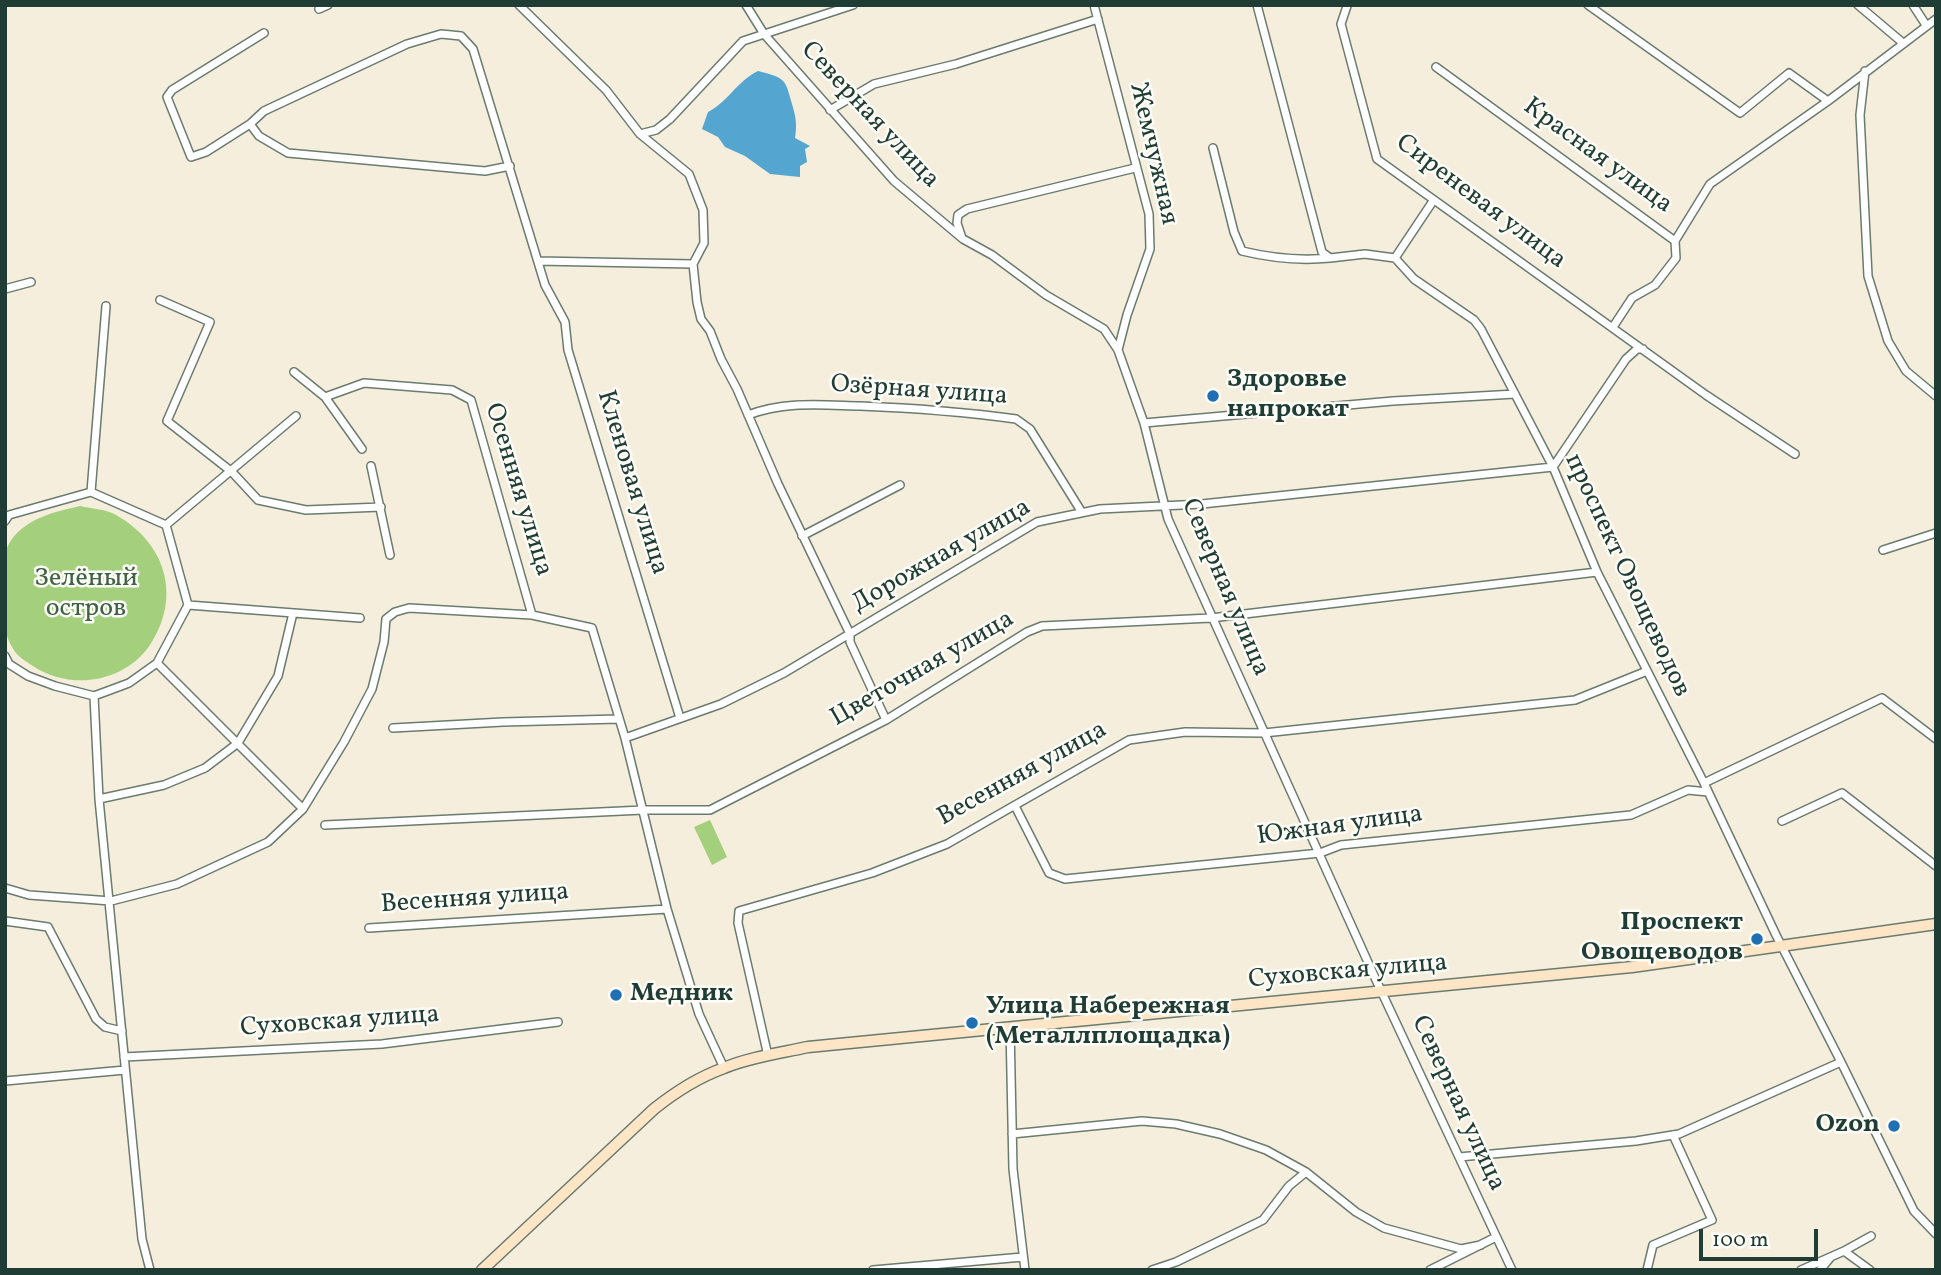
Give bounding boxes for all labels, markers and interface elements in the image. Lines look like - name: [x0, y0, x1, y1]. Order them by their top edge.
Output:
- street label: Северная улица: [793, 36, 945, 196]
- street label: Жемчужная: [1121, 80, 1183, 228]
- street label: Красная улица: [1516, 92, 1678, 222]
- street label: Сиреневая улица: [1389, 129, 1571, 277]
- place label: Здоровье напрокат: [1227, 365, 1349, 426]
- street label: Озёрная улица: [829, 370, 1009, 414]
- street label: Кленовая улица: [588, 387, 674, 579]
- marker: Здоровье напрокат: [1205, 388, 1221, 404]
- street label: Осенняя улица: [476, 400, 558, 580]
- street label: проспект Овощеводов: [1556, 449, 1696, 703]
- street label: Дорожная улица: [847, 493, 1037, 621]
- street label: Северная улица: [1173, 495, 1275, 681]
- park label: Зелёный остров: [34, 564, 138, 626]
- street label: Цветочная улица: [826, 605, 1020, 735]
- street label: Весенняя улица: [933, 716, 1113, 834]
- street label: Южная улица: [1255, 800, 1425, 854]
- street label: Весенняя улица: [380, 878, 570, 922]
- place label: Проспект Овощеводов: [1581, 908, 1743, 970]
- marker: Проспект Овощеводов: [1749, 931, 1765, 947]
- street label: Суховская улица: [1247, 949, 1449, 997]
- place label: Медник: [630, 979, 733, 1011]
- marker: Медник: [608, 987, 624, 1003]
- place label: Улица Набережная (Металлплощадка): [986, 992, 1230, 1054]
- street label: Суховская улица: [239, 1000, 441, 1046]
- street label: Северная улица: [1403, 1011, 1511, 1197]
- marker: Улица Набережная (Металлплощадка): [964, 1015, 980, 1031]
- place label: Ozon: [1815, 1110, 1880, 1142]
- marker: Ozon: [1886, 1118, 1902, 1134]
- scale bar: [1703, 1216, 1822, 1260]
- text: 100 m: [1712, 1226, 1769, 1255]

